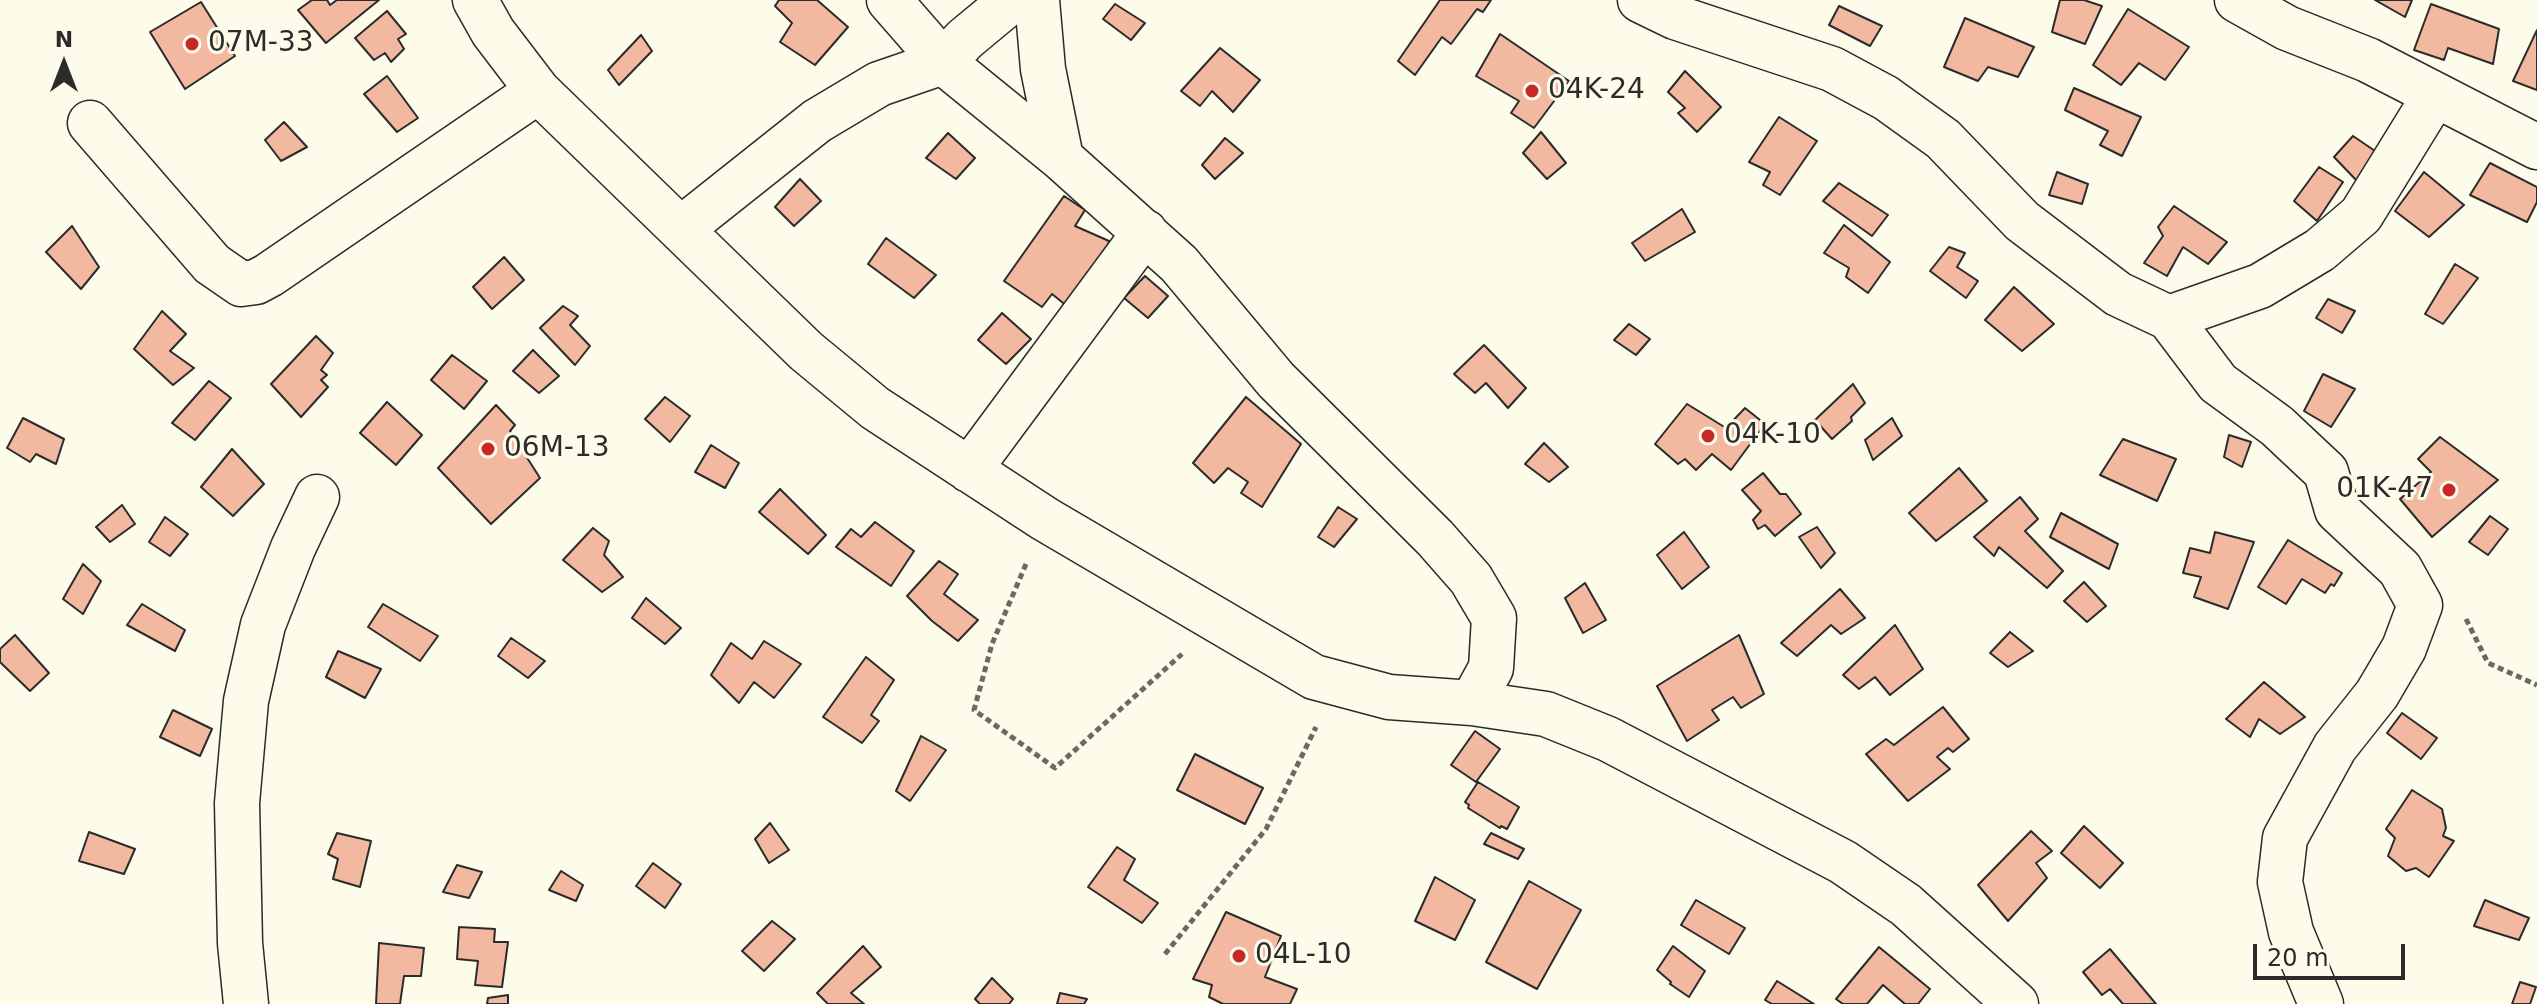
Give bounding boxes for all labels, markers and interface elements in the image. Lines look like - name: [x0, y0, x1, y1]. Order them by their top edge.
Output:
- north arrow: [24, 24, 104, 104]
- text: N: [55, 27, 73, 52]
- place label: 07M-33: [208, 27, 314, 61]
- marker: 07M-33: [183, 35, 201, 53]
- place label: 04K-24: [1548, 74, 1645, 108]
- marker: 04K-24: [1523, 82, 1541, 100]
- place label: 04K-10: [1724, 419, 1821, 453]
- marker: 04K-10: [1699, 427, 1717, 445]
- place label: 06M-13: [504, 432, 610, 466]
- marker: 06M-13: [479, 440, 497, 458]
- place label: 01K-47: [2336, 473, 2433, 507]
- marker: 01K-47: [2440, 481, 2458, 499]
- scale bar: [2257, 928, 2409, 978]
- place label: 04L-10: [1255, 939, 1351, 973]
- text: 20 m: [2267, 944, 2329, 972]
- marker: 04L-10: [1230, 947, 1248, 965]

